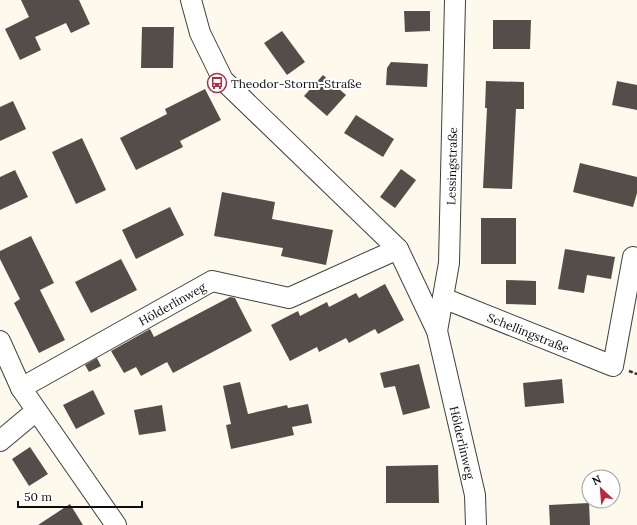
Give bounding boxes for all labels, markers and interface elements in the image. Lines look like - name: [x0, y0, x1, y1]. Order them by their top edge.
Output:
- bus stop icon: Theodor-Storm-Straße: [206, 72, 228, 94]
- place label: Theodor-Storm-Straße: [231, 76, 362, 91]
- street label: Lessingstraße: [443, 126, 460, 205]
- street label: Hölderlinweg: [136, 278, 208, 328]
- street label: Schellingstraße: [485, 309, 572, 355]
- street label: Hölderlinweg: [447, 404, 479, 481]
- north arrow: [581, 469, 621, 509]
- text: N: [590, 472, 604, 488]
- scale bar: [18, 483, 142, 509]
- text: 50 m: [24, 489, 52, 504]

